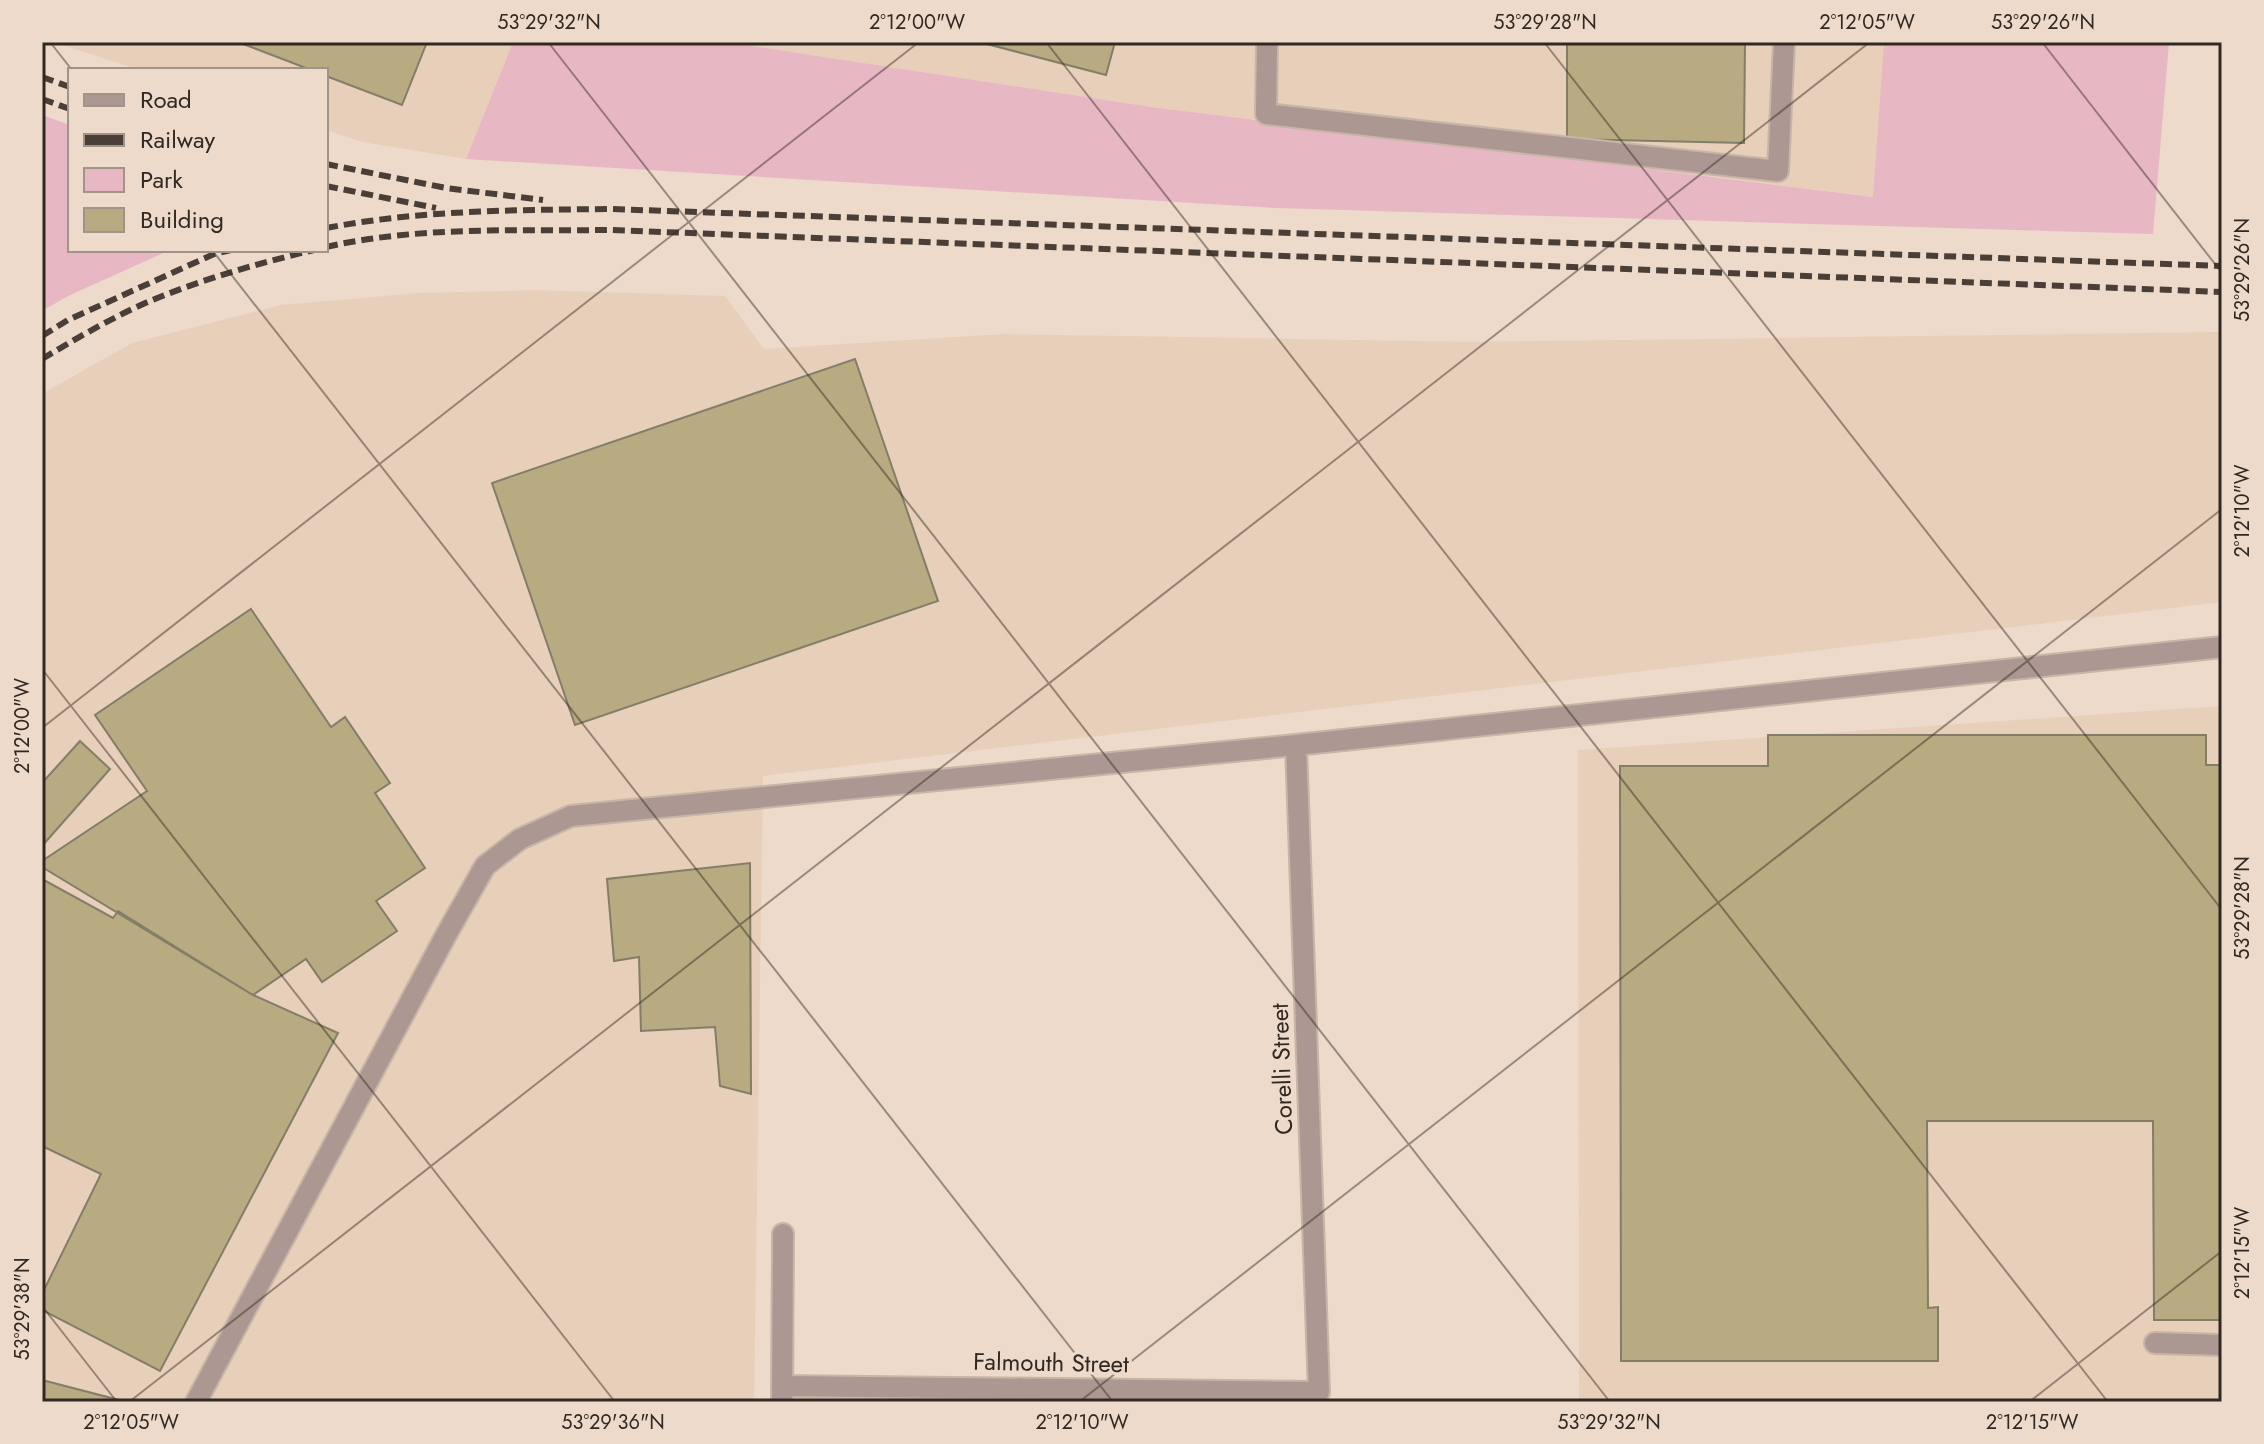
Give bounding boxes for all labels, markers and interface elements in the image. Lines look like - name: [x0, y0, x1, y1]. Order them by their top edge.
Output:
- text: 53°29'32"N: [497, 8, 601, 37]
- text: 2°12'00"W: [869, 8, 965, 37]
- text: 53°29'28"N: [1493, 8, 1597, 37]
- text: 2°12'05"W: [1819, 8, 1915, 37]
- text: 53°29'26"N: [1991, 8, 2095, 37]
- legend: [68, 68, 328, 252]
- text: Road: [140, 82, 192, 117]
- text: Railway: [140, 122, 215, 157]
- text: Park: [140, 162, 183, 197]
- text: Building: [140, 202, 224, 237]
- text: 53°29'26"N: [2228, 218, 2257, 322]
- text: 2°12'10"W: [2228, 464, 2257, 558]
- text: 2°12'00"W: [8, 678, 37, 774]
- text: 53°29'28"N: [2228, 856, 2257, 960]
- street label: Corelli Street: [1262, 1002, 1301, 1135]
- text: 2°12'15"W: [2228, 1207, 2257, 1299]
- text: 53°29'38"N: [8, 1258, 37, 1361]
- street label: Falmouth Street: [973, 1344, 1129, 1381]
- text: 2°12'05"W: [83, 1408, 179, 1437]
- text: 53°29'36"N: [561, 1408, 665, 1437]
- text: 2°12'10"W: [1035, 1408, 1129, 1437]
- text: 53°29'32"N: [1557, 1408, 1661, 1437]
- text: 2°12'15"W: [1986, 1408, 2078, 1437]

